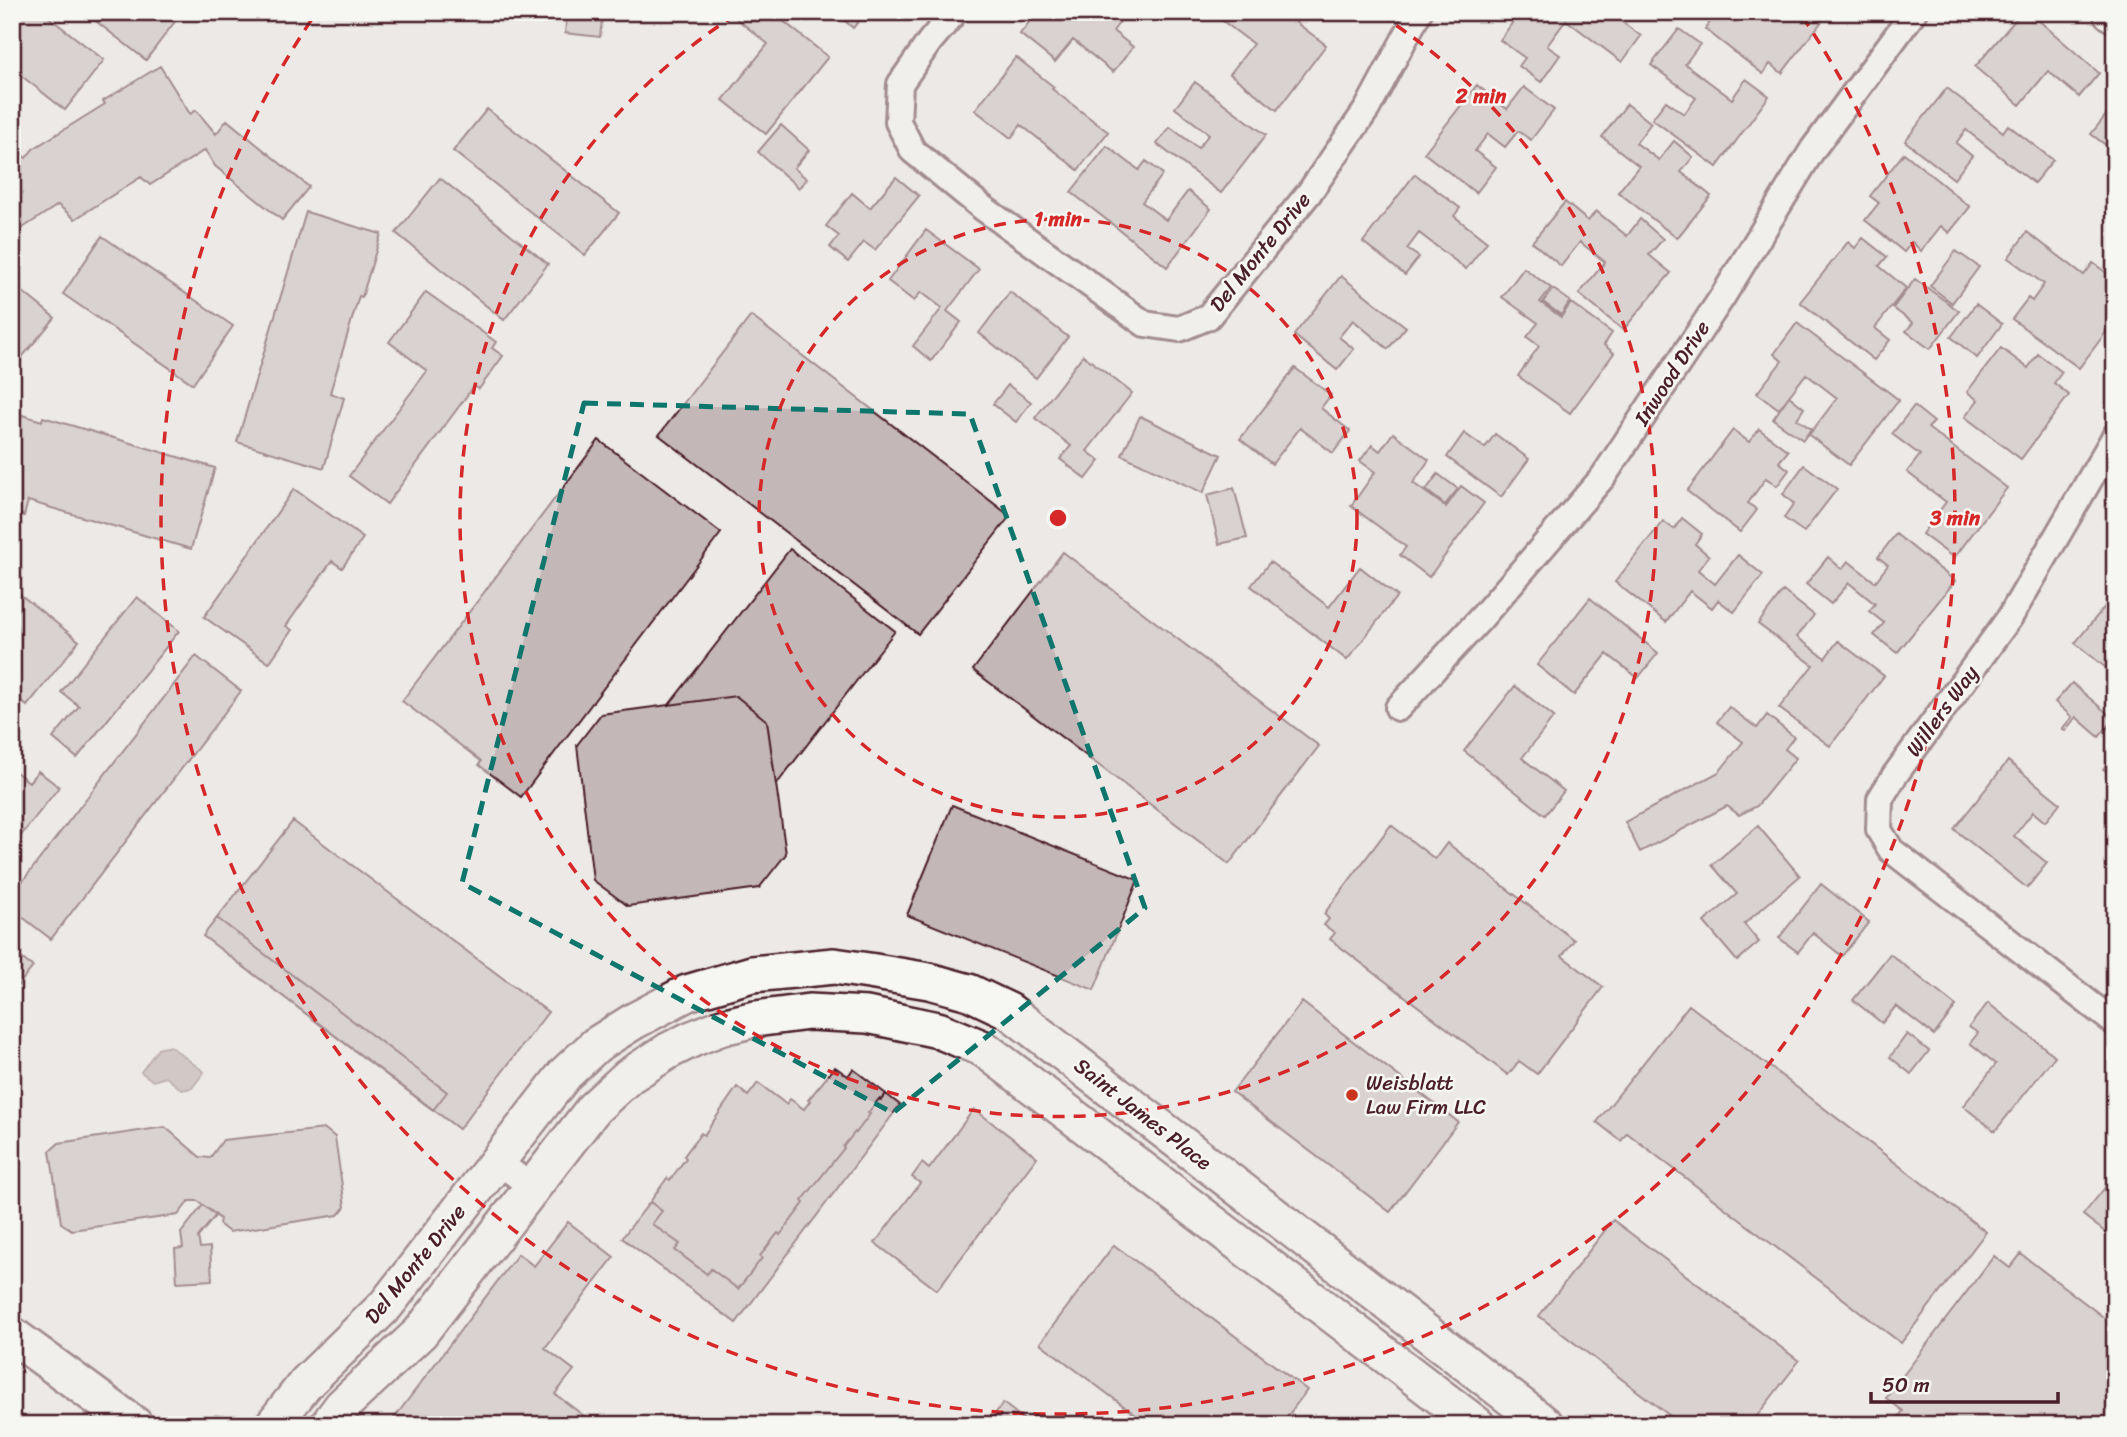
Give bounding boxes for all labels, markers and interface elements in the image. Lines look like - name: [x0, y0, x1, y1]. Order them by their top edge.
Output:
- text: 2 min: [1455, 77, 1507, 115]
- street label: Del Monte Drive: [1199, 183, 1321, 321]
- text: 1 min: [1034, 200, 1083, 238]
- street label: Inwood Drive: [1623, 312, 1721, 434]
- text: 3 min: [1929, 499, 1981, 537]
- centre of rings: [1046, 506, 1070, 530]
- street label: Willers Way: [1895, 657, 1989, 765]
- street label: Saint James Place: [1065, 1048, 1221, 1180]
- place label: Weisblatt Law Firm LLC: [1366, 1064, 1486, 1126]
- marker: Weisblatt Law Firm LLC: [1344, 1087, 1360, 1103]
- street label: Del Monte Drive: [354, 1195, 476, 1333]
- scale bar: [1871, 1360, 2059, 1404]
- text: 50 m: [1882, 1366, 1930, 1404]

